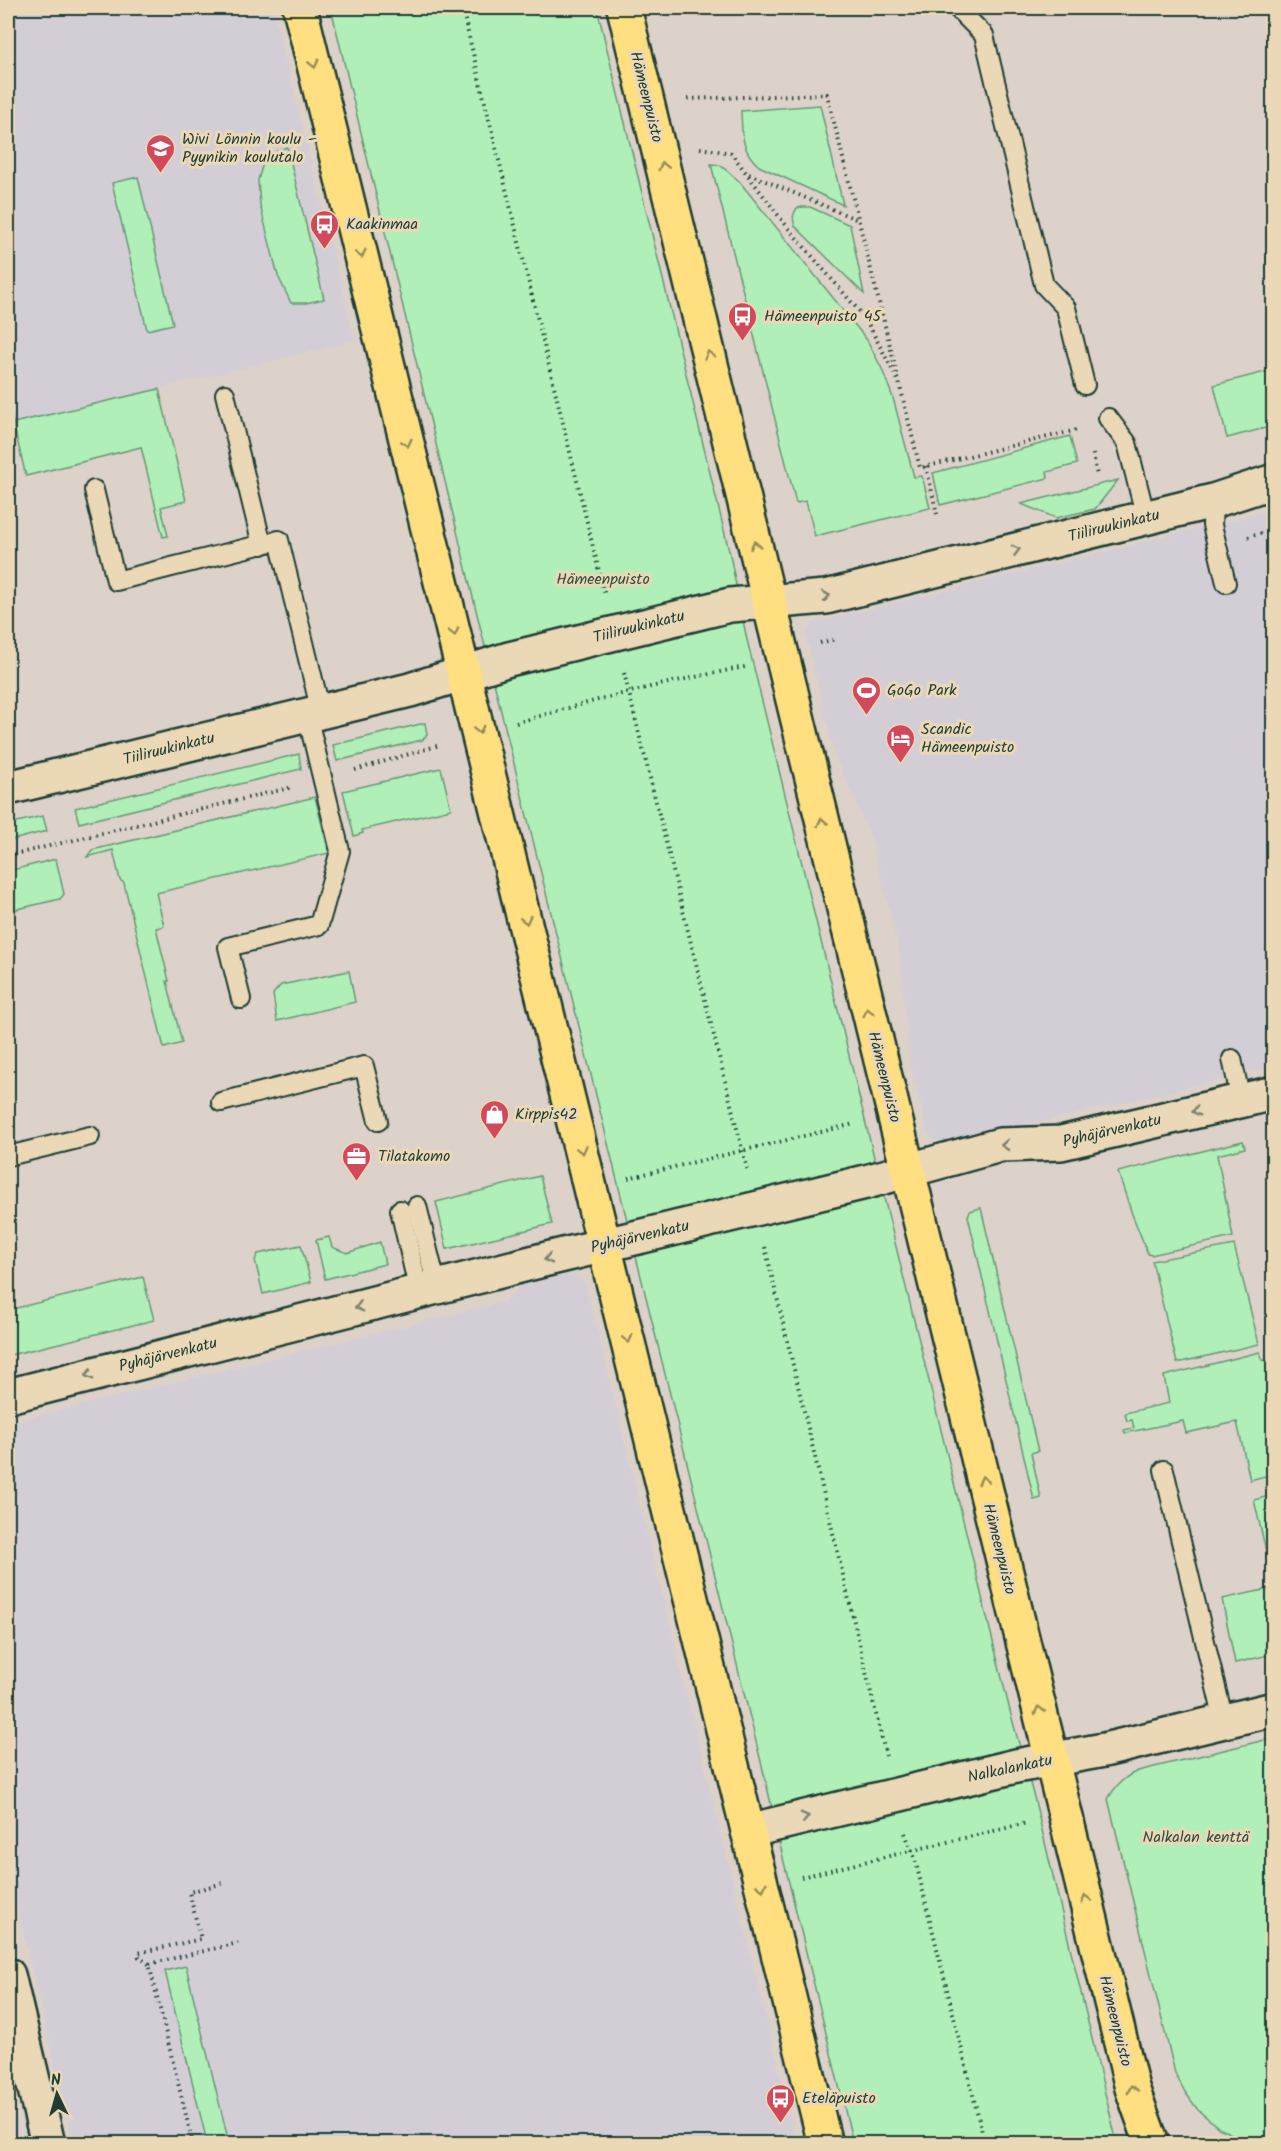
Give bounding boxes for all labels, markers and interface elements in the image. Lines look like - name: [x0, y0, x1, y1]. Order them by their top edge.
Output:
- street label: Hämeenpuisto: [623, 49, 669, 145]
- one-way arrow: [307, 59, 320, 69]
- place label: Wivi Lönnin koulu – Pyynikin koulutalo: [182, 127, 318, 170]
- school or university icon: Wivi Lönnin koulu – Pyynikin koulutalo: [145, 132, 177, 174]
- one-way arrow: [657, 161, 670, 171]
- bus stop icon: Kaakinmaa: [309, 208, 341, 250]
- place label: Kaakinmaa: [346, 212, 418, 237]
- one-way arrow: [353, 248, 366, 258]
- bus stop icon: Hämeenpuisto 45: [727, 300, 759, 342]
- place label: Hämeenpuisto 45: [764, 304, 883, 329]
- one-way arrow: [704, 351, 717, 361]
- one-way arrow: [400, 438, 413, 448]
- street label: Tiiliruukinkatu: [1066, 503, 1163, 549]
- one-way arrow: [749, 540, 762, 550]
- one-way arrow: [1011, 545, 1021, 558]
- park label: Hämeenpuisto: [556, 567, 650, 592]
- one-way arrow: [821, 590, 831, 603]
- street label: Tiiliruukinkatu: [591, 604, 688, 650]
- one-way arrow: [446, 627, 459, 637]
- sports icon: GoGo Park: [850, 674, 882, 716]
- place label: GoGo Park: [887, 678, 957, 703]
- place label: Scandic Hämeenpuisto: [921, 717, 1014, 760]
- hotel icon: Scandic Hämeenpuisto: [884, 722, 916, 764]
- one-way arrow: [472, 724, 484, 735]
- street label: Tiiliruukinkatu: [121, 726, 218, 772]
- one-way arrow: [816, 817, 829, 827]
- one-way arrow: [518, 914, 531, 924]
- one-way arrow: [863, 1007, 876, 1017]
- street label: Hämeenpuisto: [861, 1029, 907, 1125]
- shop icon: Kirppis42: [478, 1098, 510, 1140]
- place label: Kirppis42: [515, 1102, 578, 1127]
- one-way arrow: [1191, 1104, 1201, 1117]
- street label: Pyhäjärvenkatu: [1060, 1107, 1164, 1154]
- one-way arrow: [1000, 1138, 1010, 1151]
- office icon: Tilatakomo: [341, 1140, 373, 1182]
- place label: Tilatakomo: [378, 1144, 450, 1169]
- one-way arrow: [574, 1145, 587, 1155]
- street label: Pyhäjärvenkatu: [588, 1213, 692, 1260]
- one-way arrow: [543, 1251, 553, 1264]
- one-way arrow: [354, 1299, 364, 1312]
- street label: Pyhäjärvenkatu: [116, 1331, 220, 1379]
- one-way arrow: [620, 1334, 633, 1344]
- one-way arrow: [84, 1368, 95, 1380]
- one-way arrow: [977, 1475, 990, 1485]
- street label: Hämeenpuisto: [976, 1501, 1022, 1597]
- one-way arrow: [1034, 1705, 1046, 1716]
- street label: Nalkalankatu: [965, 1748, 1055, 1790]
- one-way arrow: [799, 1811, 809, 1824]
- park label: Nalkalan kenttä: [1143, 1825, 1251, 1850]
- one-way arrow: [754, 1882, 767, 1892]
- one-way arrow: [1080, 1894, 1093, 1904]
- street label: Hämeenpuisto: [1092, 1973, 1138, 2069]
- north arrow: [27, 2064, 87, 2124]
- text: N: [50, 2068, 62, 2093]
- bus stop icon: Eteläpuisto: [765, 2082, 797, 2124]
- one-way arrow: [1127, 2084, 1139, 2095]
- place label: Eteläpuisto: [802, 2086, 876, 2111]

